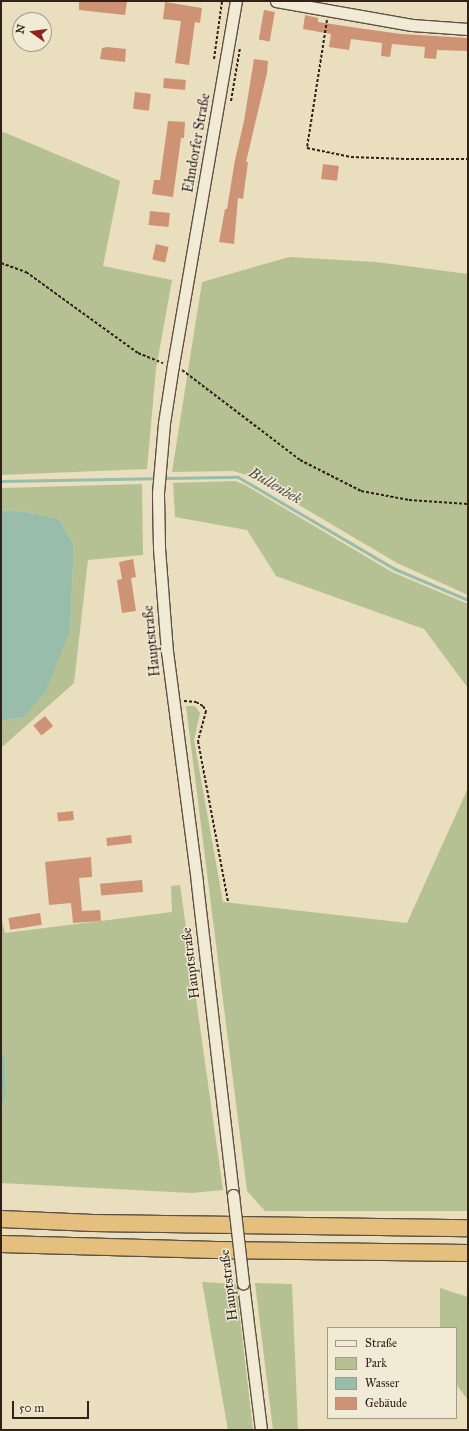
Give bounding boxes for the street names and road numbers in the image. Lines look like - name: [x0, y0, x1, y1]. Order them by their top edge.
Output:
- street label: Ehndorfer Straße: [180, 92, 214, 194]
- street label: Hauptstraße: [140, 604, 164, 678]
- street label: Hauptstraße: [178, 926, 204, 1000]
- street label: Hauptstraße: [216, 1248, 242, 1322]

